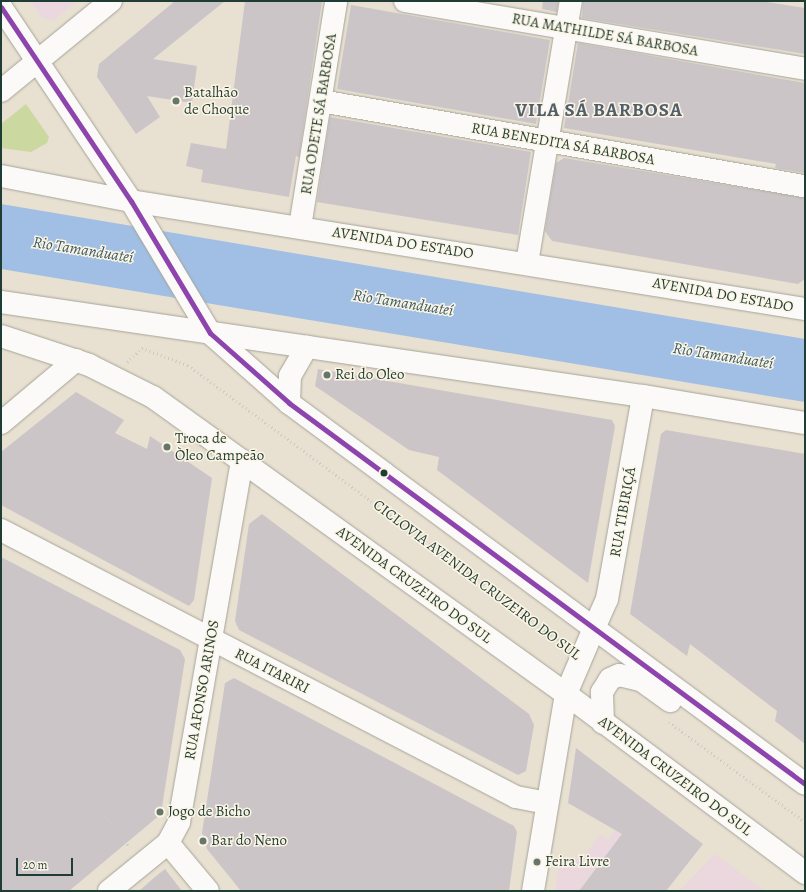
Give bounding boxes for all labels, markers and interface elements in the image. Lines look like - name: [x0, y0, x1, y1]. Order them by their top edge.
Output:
- street label: RUA MATHILDE SÁ BARBOSA: [510, 10, 700, 60]
- street label: RUA ODETE SÁ BARBOSA: [297, 32, 341, 196]
- place label: Batalhão de Choque: [184, 83, 249, 118]
- marker: Batalhão de Choque: [171, 96, 181, 106]
- district label: VILA SÁ BARBOSA: [515, 100, 683, 122]
- street label: RUA BENEDITA SÁ BARBOSA: [470, 119, 656, 169]
- street label: AVENIDA DO ESTADO: [331, 223, 475, 263]
- water label: Rio Tamanduateí: [31, 233, 135, 267]
- street label: AVENIDA DO ESTADO: [651, 274, 795, 316]
- water label: Rio Tamanduateí: [351, 286, 455, 320]
- water label: Rio Tamanduateí: [671, 339, 775, 373]
- place label: Rei do Oleo: [335, 366, 404, 384]
- marker: Rei do Oleo: [322, 370, 332, 380]
- place label: Troca de Òleo Campeão: [175, 429, 264, 464]
- marker: Troca de Òleo Campeão: [162, 442, 172, 452]
- street label: RUA TIBIRIÇÁ: [606, 465, 640, 559]
- unlabelled marker: [379, 468, 389, 478]
- street label: CICLOVIA AVENIDA CRUZEIRO DO SUL: [370, 496, 584, 664]
- street label: AVENIDA CRUZEIRO DO SUL: [333, 523, 495, 647]
- street label: RUA AFONSO ARINOS: [181, 619, 223, 761]
- street label: RUA ITARIRI: [232, 644, 312, 698]
- street label: AVENIDA CRUZEIRO DO SUL: [595, 712, 755, 840]
- place label: Jogo de Bicho: [168, 803, 250, 821]
- marker: Jogo de Bicho: [155, 807, 165, 817]
- place label: Bar do Neno: [211, 832, 287, 850]
- marker: Bar do Neno: [198, 836, 208, 846]
- scale bar: [18, 850, 75, 876]
- place label: Feira Livre: [545, 853, 609, 871]
- text: 20 m: [23, 857, 47, 873]
- marker: Feira Livre: [532, 857, 542, 867]

